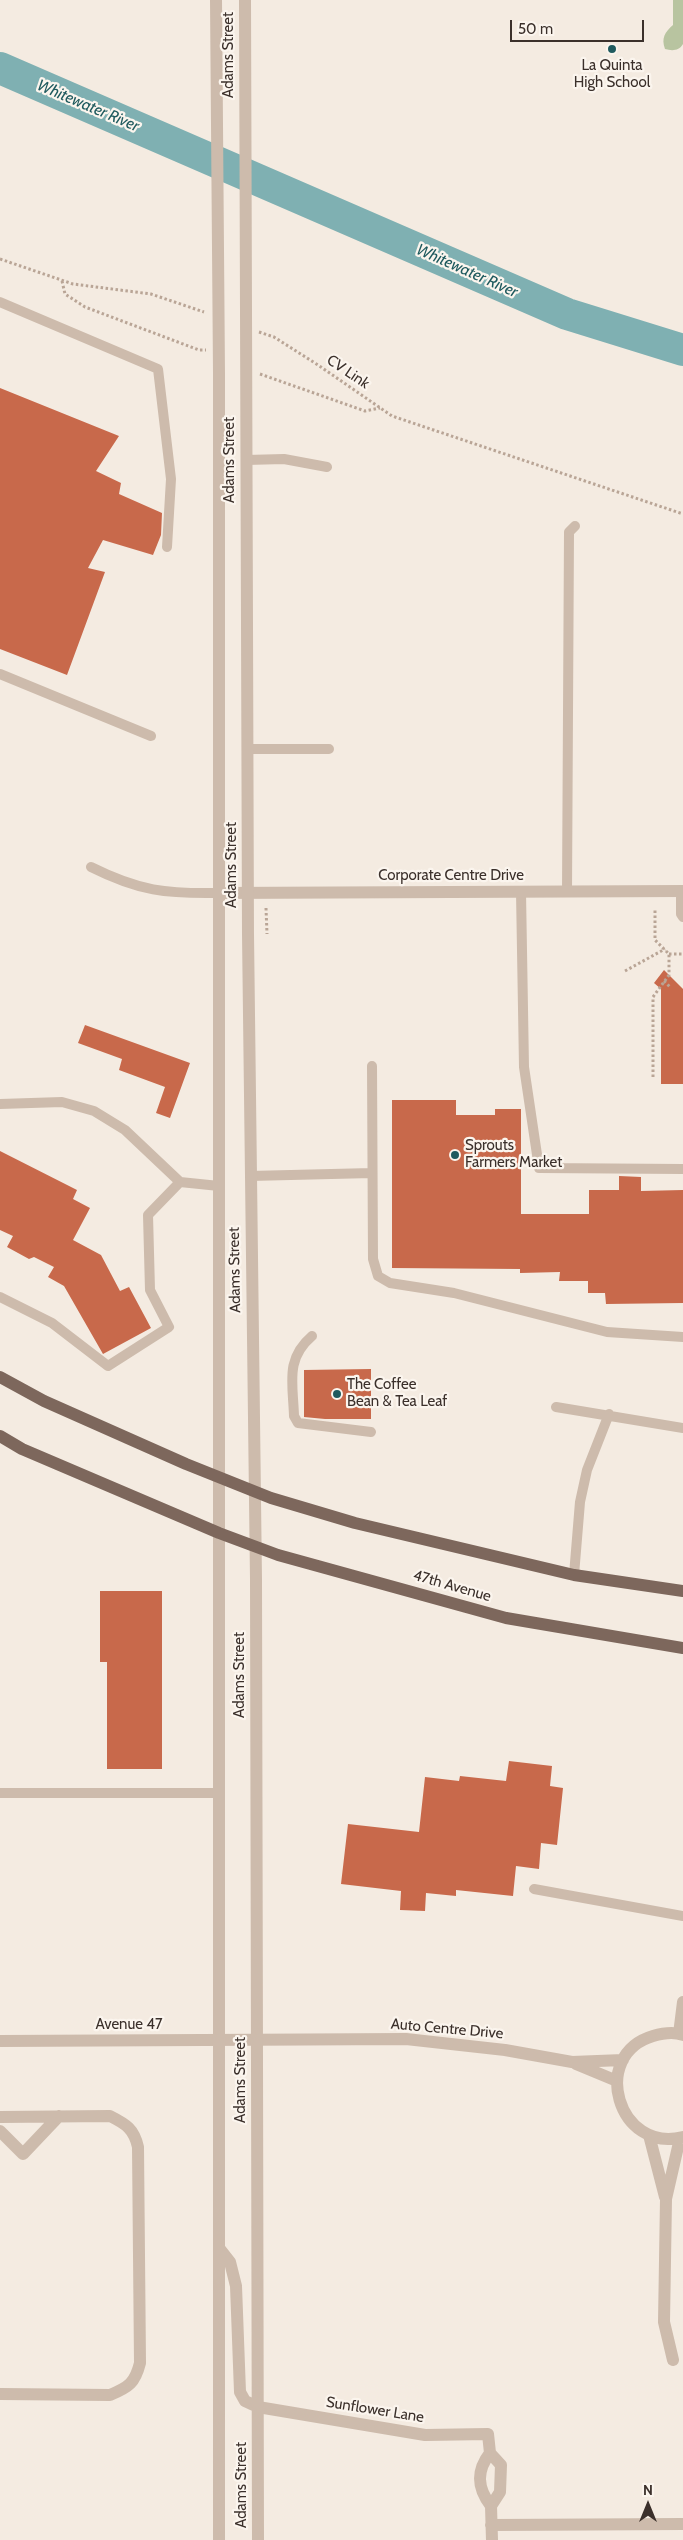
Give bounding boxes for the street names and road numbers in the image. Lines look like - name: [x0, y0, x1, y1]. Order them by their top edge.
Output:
- street label: Adams Street: [220, 12, 238, 98]
- street label: CV Link: [323, 351, 373, 393]
- street label: Adams Street: [221, 417, 239, 503]
- street label: Adams Street: [223, 822, 241, 908]
- street label: Corporate Centre Drive: [378, 867, 524, 885]
- street label: Adams Street: [225, 1227, 245, 1313]
- street label: 47th Avenue: [411, 1566, 493, 1606]
- street label: Adams Street: [231, 1632, 249, 1718]
- street label: Auto Centre Drive: [390, 2015, 504, 2043]
- street label: Avenue 47: [95, 2016, 163, 2034]
- street label: Adams Street: [232, 2037, 250, 2123]
- street label: Sunflower Lane: [325, 2393, 425, 2427]
- street label: Adams Street: [233, 2442, 251, 2528]

